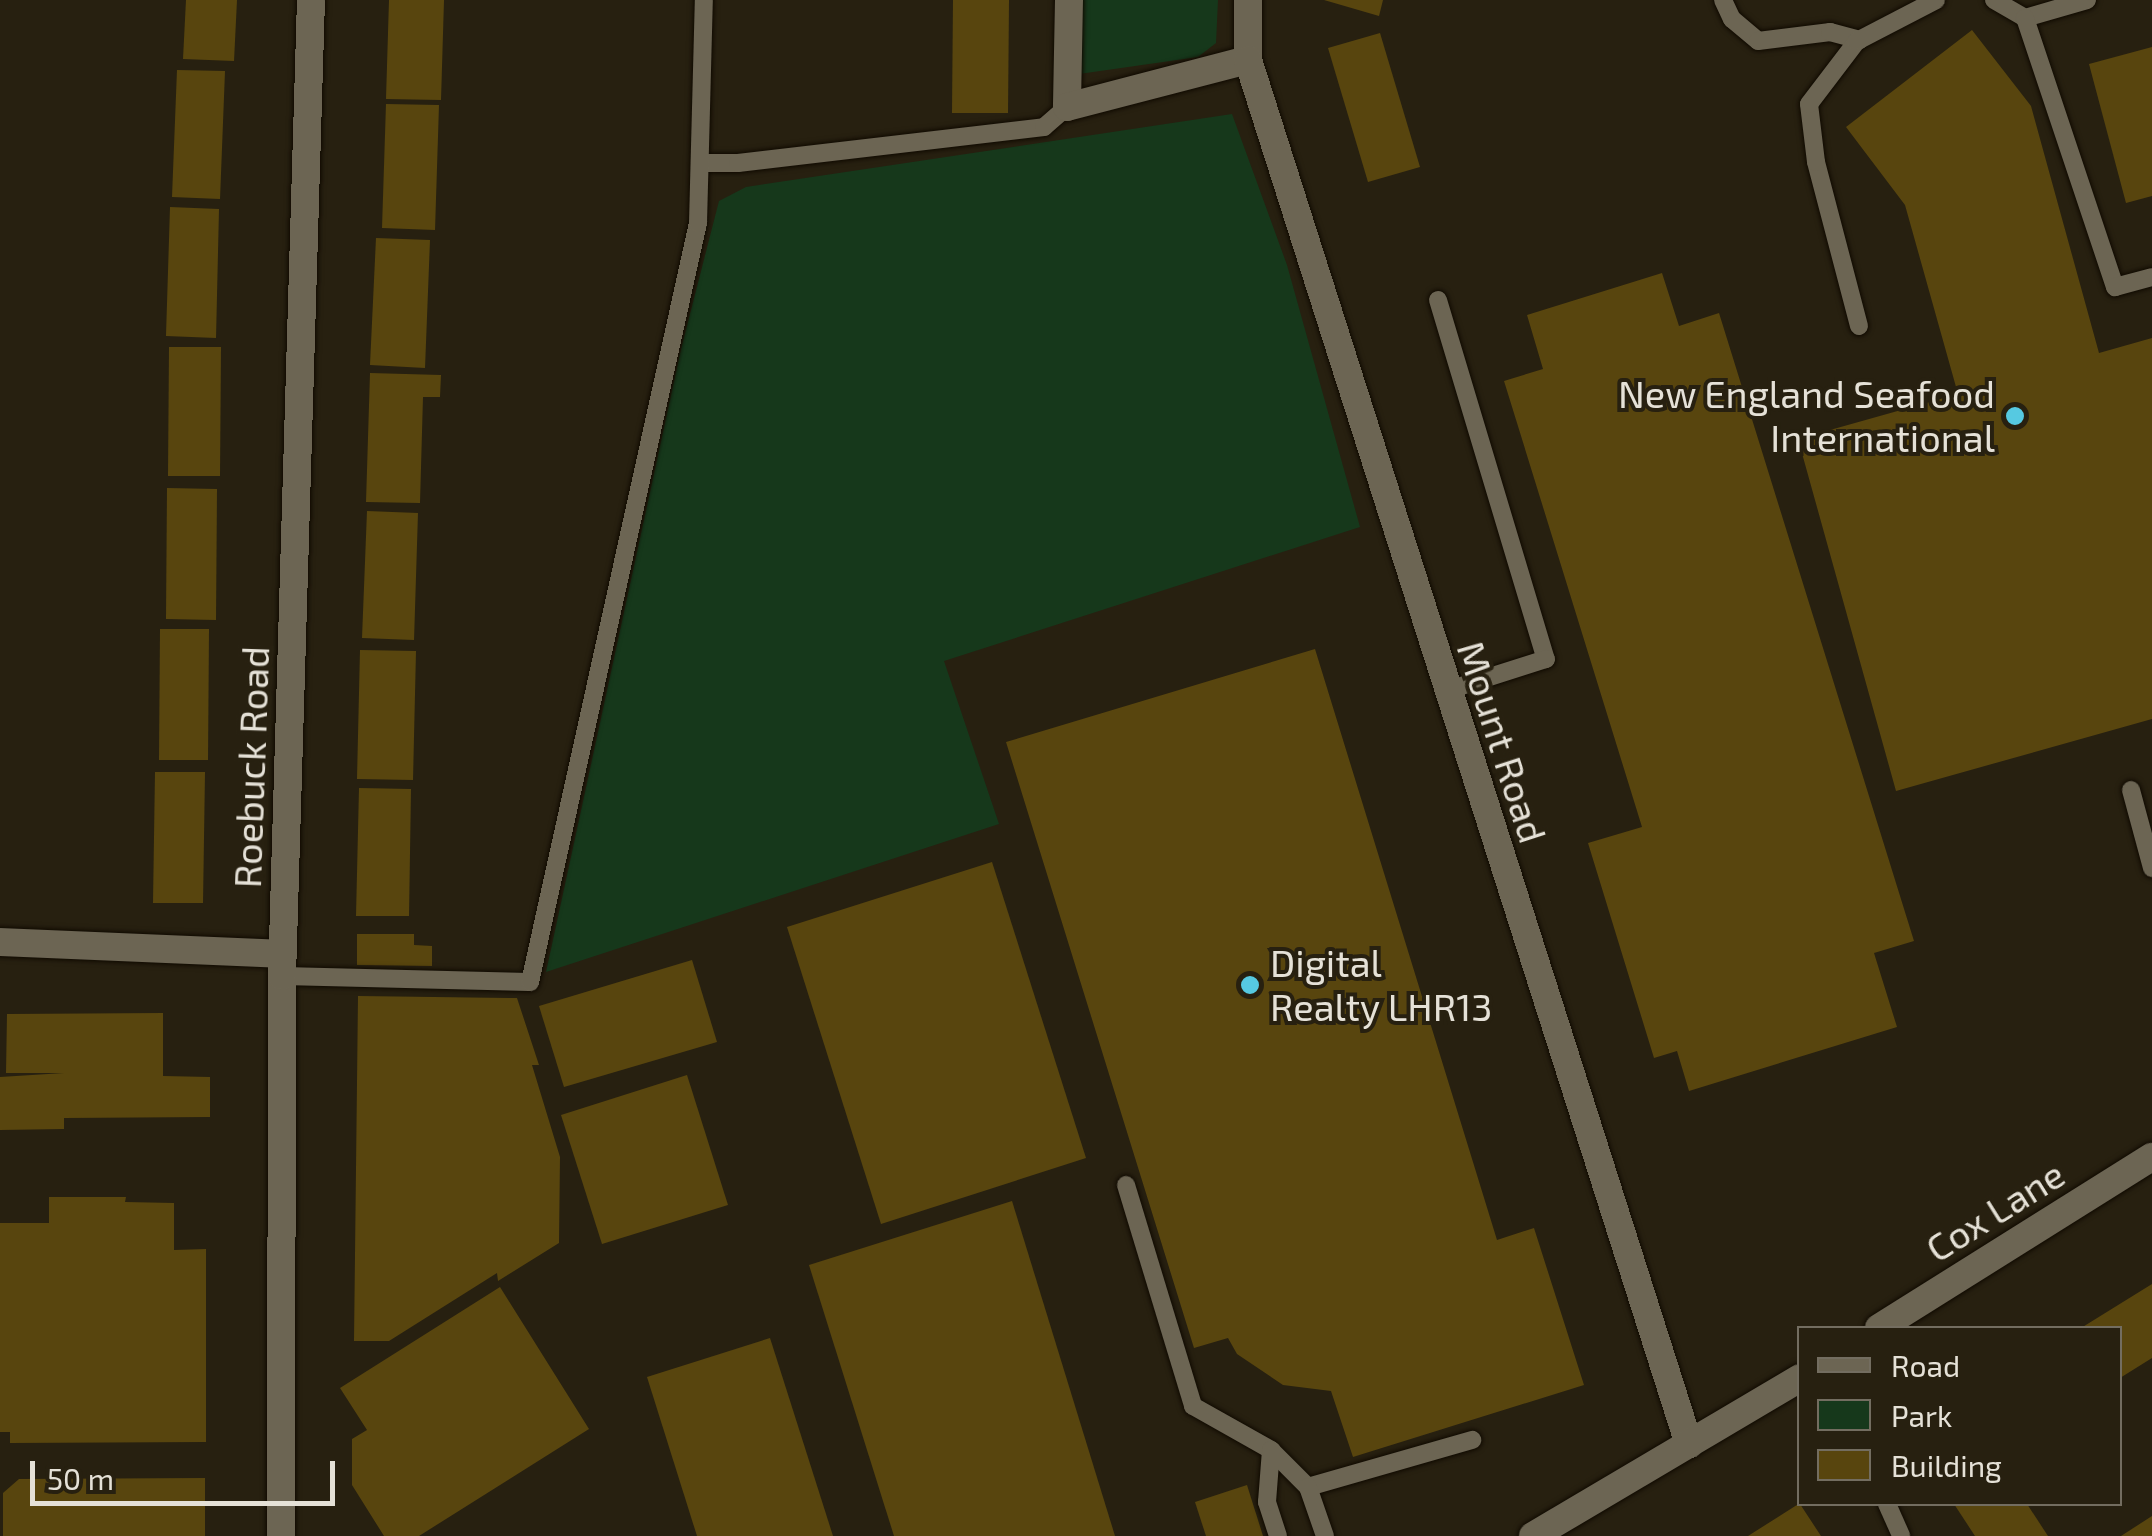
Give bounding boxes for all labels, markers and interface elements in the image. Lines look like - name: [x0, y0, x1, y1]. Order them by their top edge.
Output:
- place label: New England Seafood International: [1617, 371, 1995, 460]
- marker: New England Seafood International: [2004, 405, 2026, 427]
- street label: Mount Road: [1448, 636, 1556, 848]
- street label: Roebuck Road: [224, 645, 278, 889]
- place label: Digital Realty LHR13: [1270, 940, 1493, 1030]
- marker: Digital Realty LHR13: [1239, 974, 1261, 996]
- street label: Cox Lane: [1918, 1151, 2072, 1271]
- legend: [1797, 1326, 2122, 1506]
- text: Road: [1891, 1347, 1960, 1383]
- text: Park: [1891, 1397, 1952, 1433]
- scale bar: [35, 1441, 340, 1503]
- text: Building: [1891, 1447, 2002, 1483]
- text: 50 m: [47, 1460, 114, 1496]

